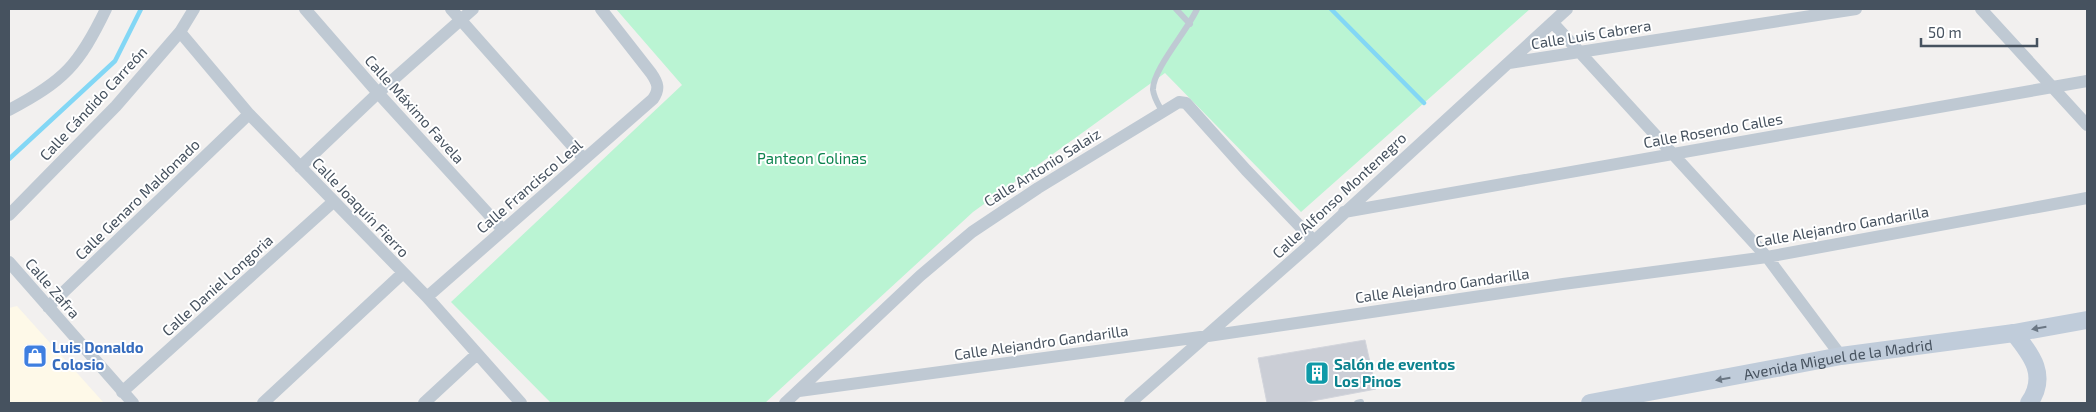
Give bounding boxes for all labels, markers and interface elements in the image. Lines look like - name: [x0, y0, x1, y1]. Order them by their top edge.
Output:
- scale bar: [1921, 15, 2037, 47]
- street label: Calle Luis Cabrera: [1530, 16, 1652, 52]
- text: 50 m: [1928, 23, 1962, 41]
- street label: Calle Cándido Carreón: [36, 42, 150, 164]
- street label: Calle Máximo Favela: [362, 51, 468, 167]
- street label: Calle Rosendo Calles: [1642, 109, 1784, 151]
- street label: Calle Antonio Salaiz: [980, 124, 1104, 210]
- street label: Calle Alfonso Montenegro: [1268, 128, 1410, 262]
- street label: Calle Genaro Maldonado: [71, 135, 203, 263]
- street label: Calle Francisco Leal: [473, 135, 586, 237]
- park label: Panteon Colinas: [757, 149, 867, 167]
- street label: Calle Joaquín Fierro: [309, 153, 413, 261]
- street label: Calle Alejandro Gandarilla: [1754, 202, 1930, 251]
- street label: Calle Daniel Longoria: [158, 230, 276, 340]
- street label: Calle Zafra: [22, 254, 84, 322]
- street label: Calle Alejandro Gandarilla: [1354, 264, 1530, 307]
- street label: Calle Alejandro Gandarilla: [953, 321, 1129, 364]
- one-way arrow: [2031, 325, 2047, 333]
- street label: Avenida Miguel de la Madrid: [1742, 335, 1934, 383]
- place label: Luis Donaldo Colosio: [52, 338, 144, 373]
- shop icon: Luis Donaldo Colosio: [22, 343, 48, 369]
- place label: Salón de eventos Los Pinos: [1334, 355, 1455, 390]
- building icon: Salón de eventos Los Pinos: [1304, 360, 1330, 386]
- one-way arrow: [1716, 375, 1731, 383]

